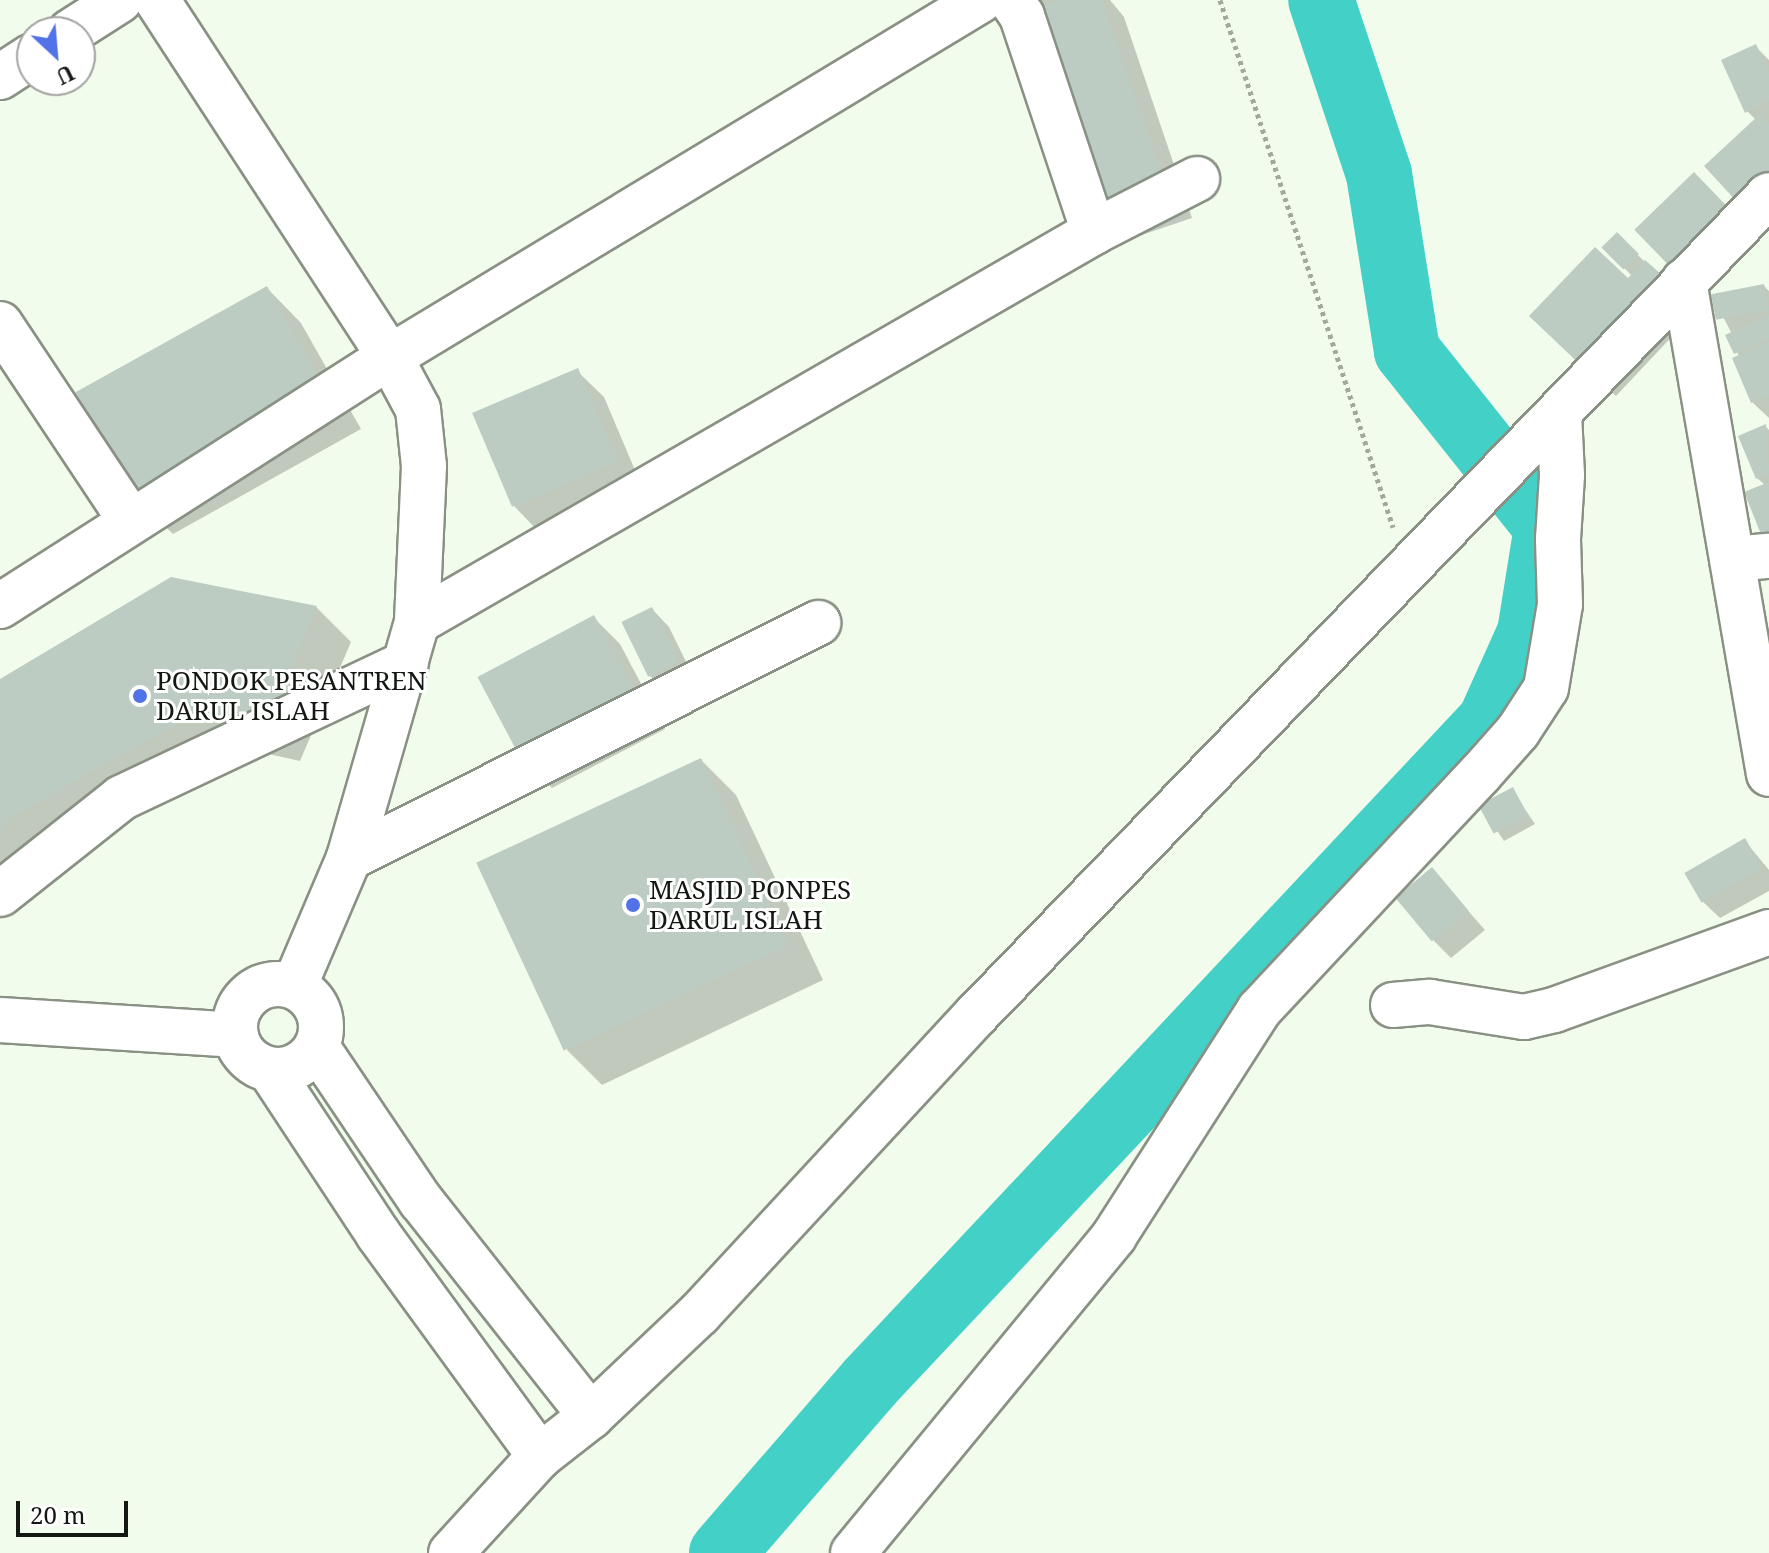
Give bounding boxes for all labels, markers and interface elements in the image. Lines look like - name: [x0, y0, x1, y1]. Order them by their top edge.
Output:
- north arrow: [16, 16, 96, 96]
- text: U: [52, 59, 80, 93]
- place label: PONDOK PESANTREN DARUL ISLAH: [156, 665, 427, 726]
- marker: PONDOK PESANTREN DARUL ISLAH: [131, 687, 149, 705]
- place label: MASJID PONPES DARUL ISLAH: [649, 874, 851, 936]
- marker: MASJID PONPES DARUL ISLAH: [624, 896, 642, 914]
- scale bar: [20, 1485, 132, 1535]
- text: 20 m: [30, 1498, 86, 1531]

